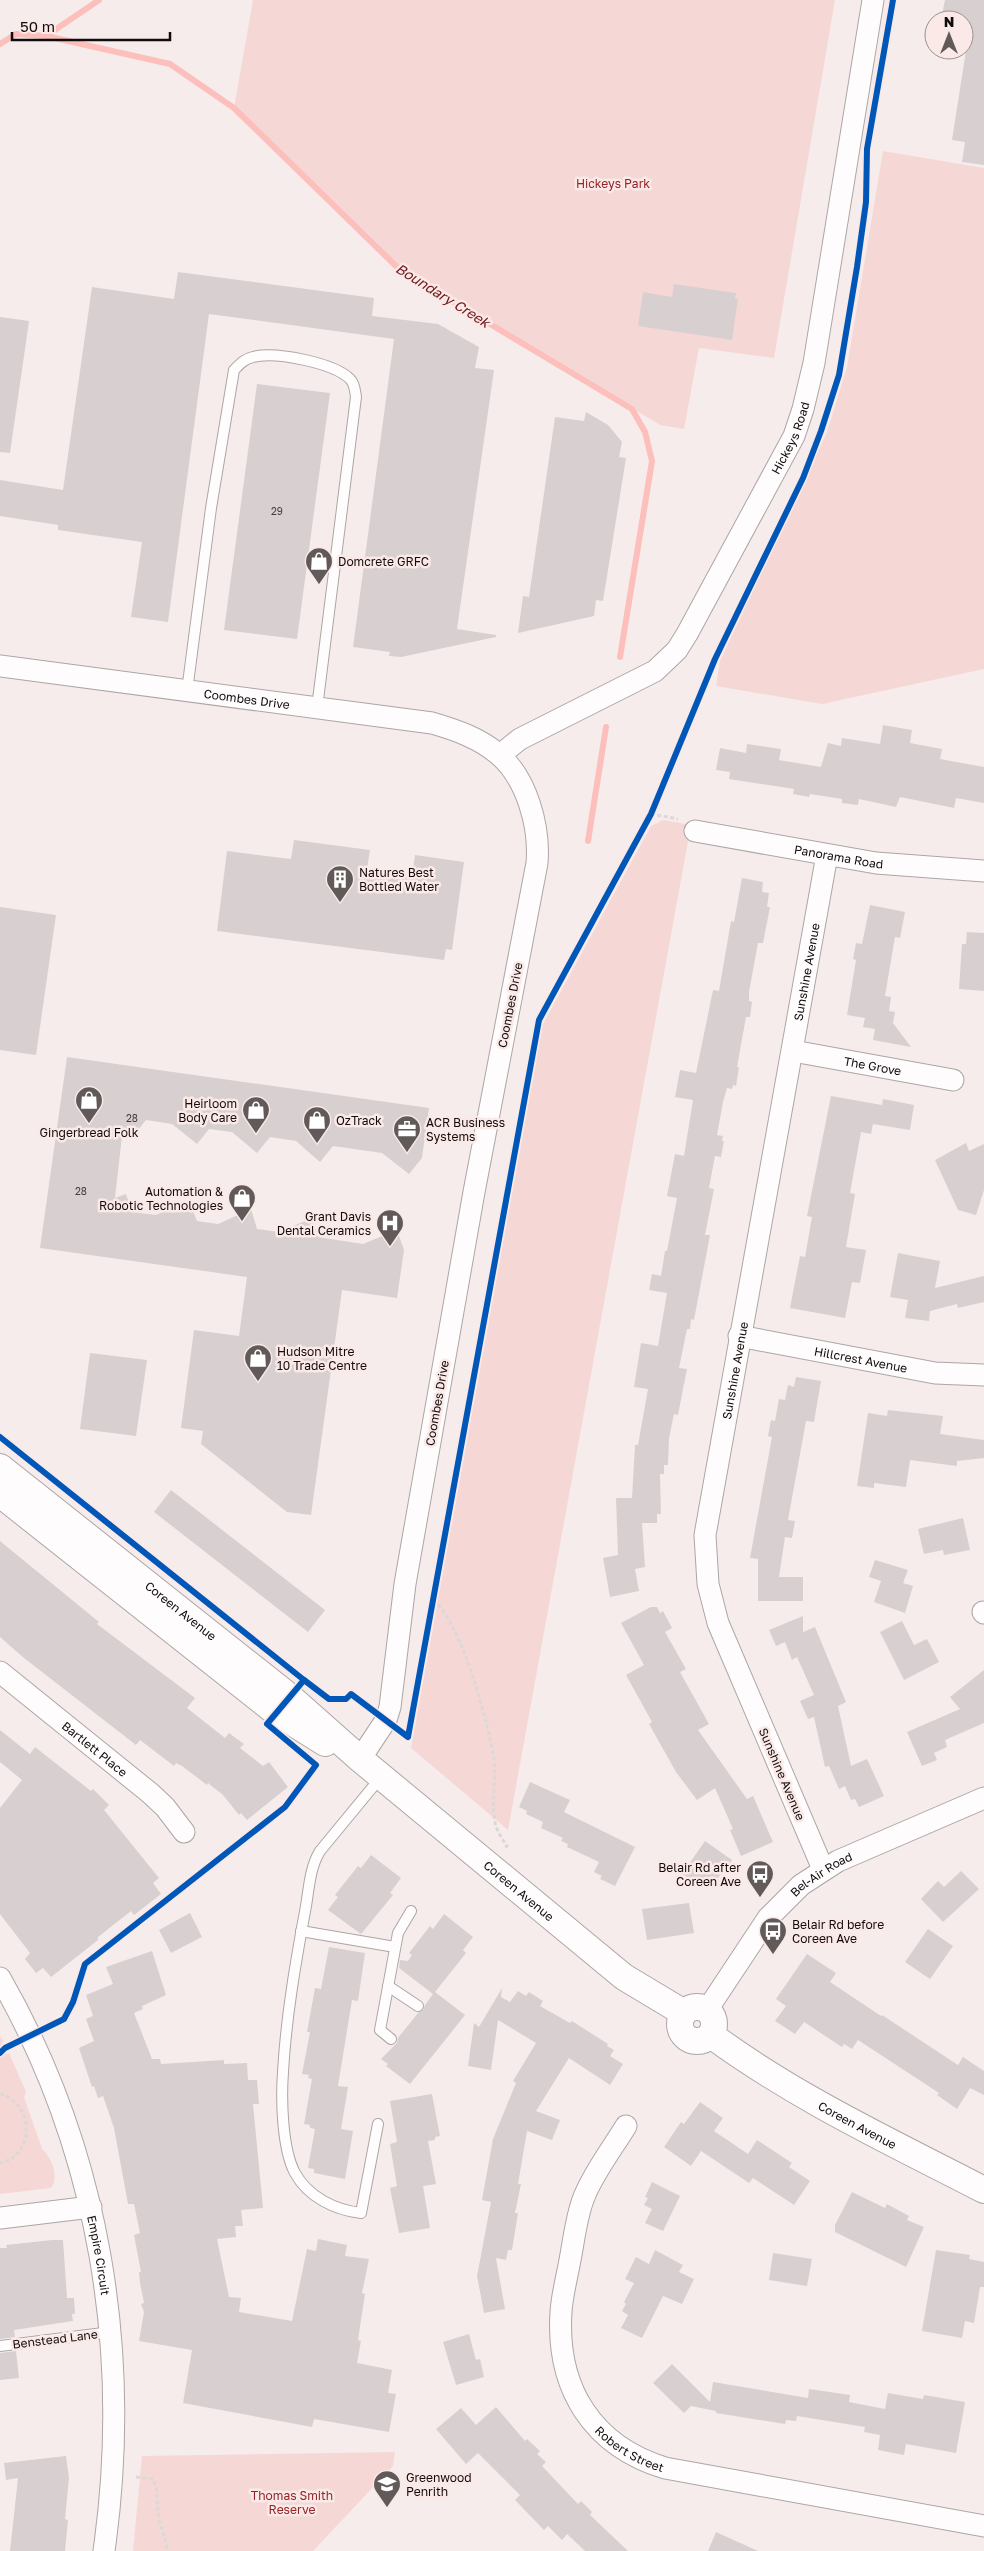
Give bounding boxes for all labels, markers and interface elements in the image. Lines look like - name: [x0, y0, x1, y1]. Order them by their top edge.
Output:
- scale bar: [12, 10, 170, 42]
- north arrow: [924, 10, 974, 60]
- text: N: [944, 13, 954, 30]
- text: 50 m: [20, 17, 55, 35]
- park label: Hickeys Park: [576, 176, 650, 191]
- water label: Boundary Creek: [393, 259, 495, 332]
- street label: Hickeys Road: [767, 400, 812, 476]
- house number: 29: [271, 505, 283, 517]
- shop icon: Domcrete GRFC: [304, 546, 334, 585]
- place label: Domcrete GRFC: [338, 554, 429, 569]
- street label: Coombes Drive: [203, 685, 291, 712]
- street label: Panorama Road: [793, 841, 884, 871]
- building icon: Natures Best Bottled Water: [325, 864, 355, 903]
- place label: Natures Best Bottled Water: [359, 865, 439, 894]
- street label: Sunshine Avenue: [790, 922, 822, 1022]
- street label: Coombes Drive: [494, 961, 526, 1049]
- street label: The Grove: [843, 1053, 903, 1078]
- shop icon: Gingerbread Folk: [74, 1085, 104, 1124]
- shop icon: Heirloom Body Care: [241, 1095, 271, 1134]
- place label: Heirloom Body Care: [178, 1096, 237, 1125]
- shop icon: OzTrack: [302, 1105, 332, 1144]
- house number: 28: [126, 1112, 138, 1124]
- place label: OzTrack: [336, 1113, 382, 1128]
- office icon: ACR Business Systems: [392, 1114, 422, 1153]
- place label: ACR Business Systems: [426, 1115, 505, 1144]
- place label: Gingerbread Folk: [40, 1125, 139, 1140]
- shop icon: Automation & Robotic Technologies: [227, 1183, 257, 1222]
- place label: Automation & Robotic Technologies: [99, 1184, 223, 1213]
- house number: 28: [75, 1185, 87, 1197]
- hospital icon: Grant Davis Dental Ceramics: [375, 1208, 405, 1247]
- place label: Grant Davis Dental Ceramics: [277, 1209, 371, 1238]
- street label: Sunshine Avenue: [718, 1320, 751, 1421]
- shop icon: Hudson Mitre 10 Trade Centre: [243, 1343, 273, 1382]
- street label: Hillcrest Avenue: [813, 1343, 909, 1375]
- place label: Hudson Mitre 10 Trade Centre: [277, 1344, 367, 1373]
- street label: Coombes Drive: [422, 1359, 452, 1447]
- street label: Coreen Avenue: [142, 1578, 220, 1643]
- street label: Bartlett Place: [59, 1718, 131, 1780]
- street label: Sunshine Avenue: [756, 1726, 808, 1823]
- street label: Bel-Air Road: [787, 1848, 854, 1899]
- street label: Coreen Avenue: [481, 1857, 557, 1924]
- bus stop icon: Belair Rd after Coreen Ave: [745, 1859, 775, 1898]
- place label: Belair Rd after Coreen Ave: [658, 1860, 741, 1889]
- bus stop icon: Belair Rd before Coreen Ave: [758, 1916, 788, 1955]
- place label: Belair Rd before Coreen Ave: [792, 1917, 884, 1946]
- street label: Coreen Avenue: [816, 2098, 899, 2152]
- street label: Empire Circuit: [85, 2214, 113, 2296]
- street label: Benstead Lane: [12, 2326, 98, 2352]
- street label: Robert Street: [592, 2422, 666, 2475]
- school or university icon: Greenwood Penrith: [372, 2469, 402, 2508]
- place label: Greenwood Penrith: [406, 2470, 472, 2499]
- park label: Thomas Smith Reserve: [251, 2488, 333, 2517]

